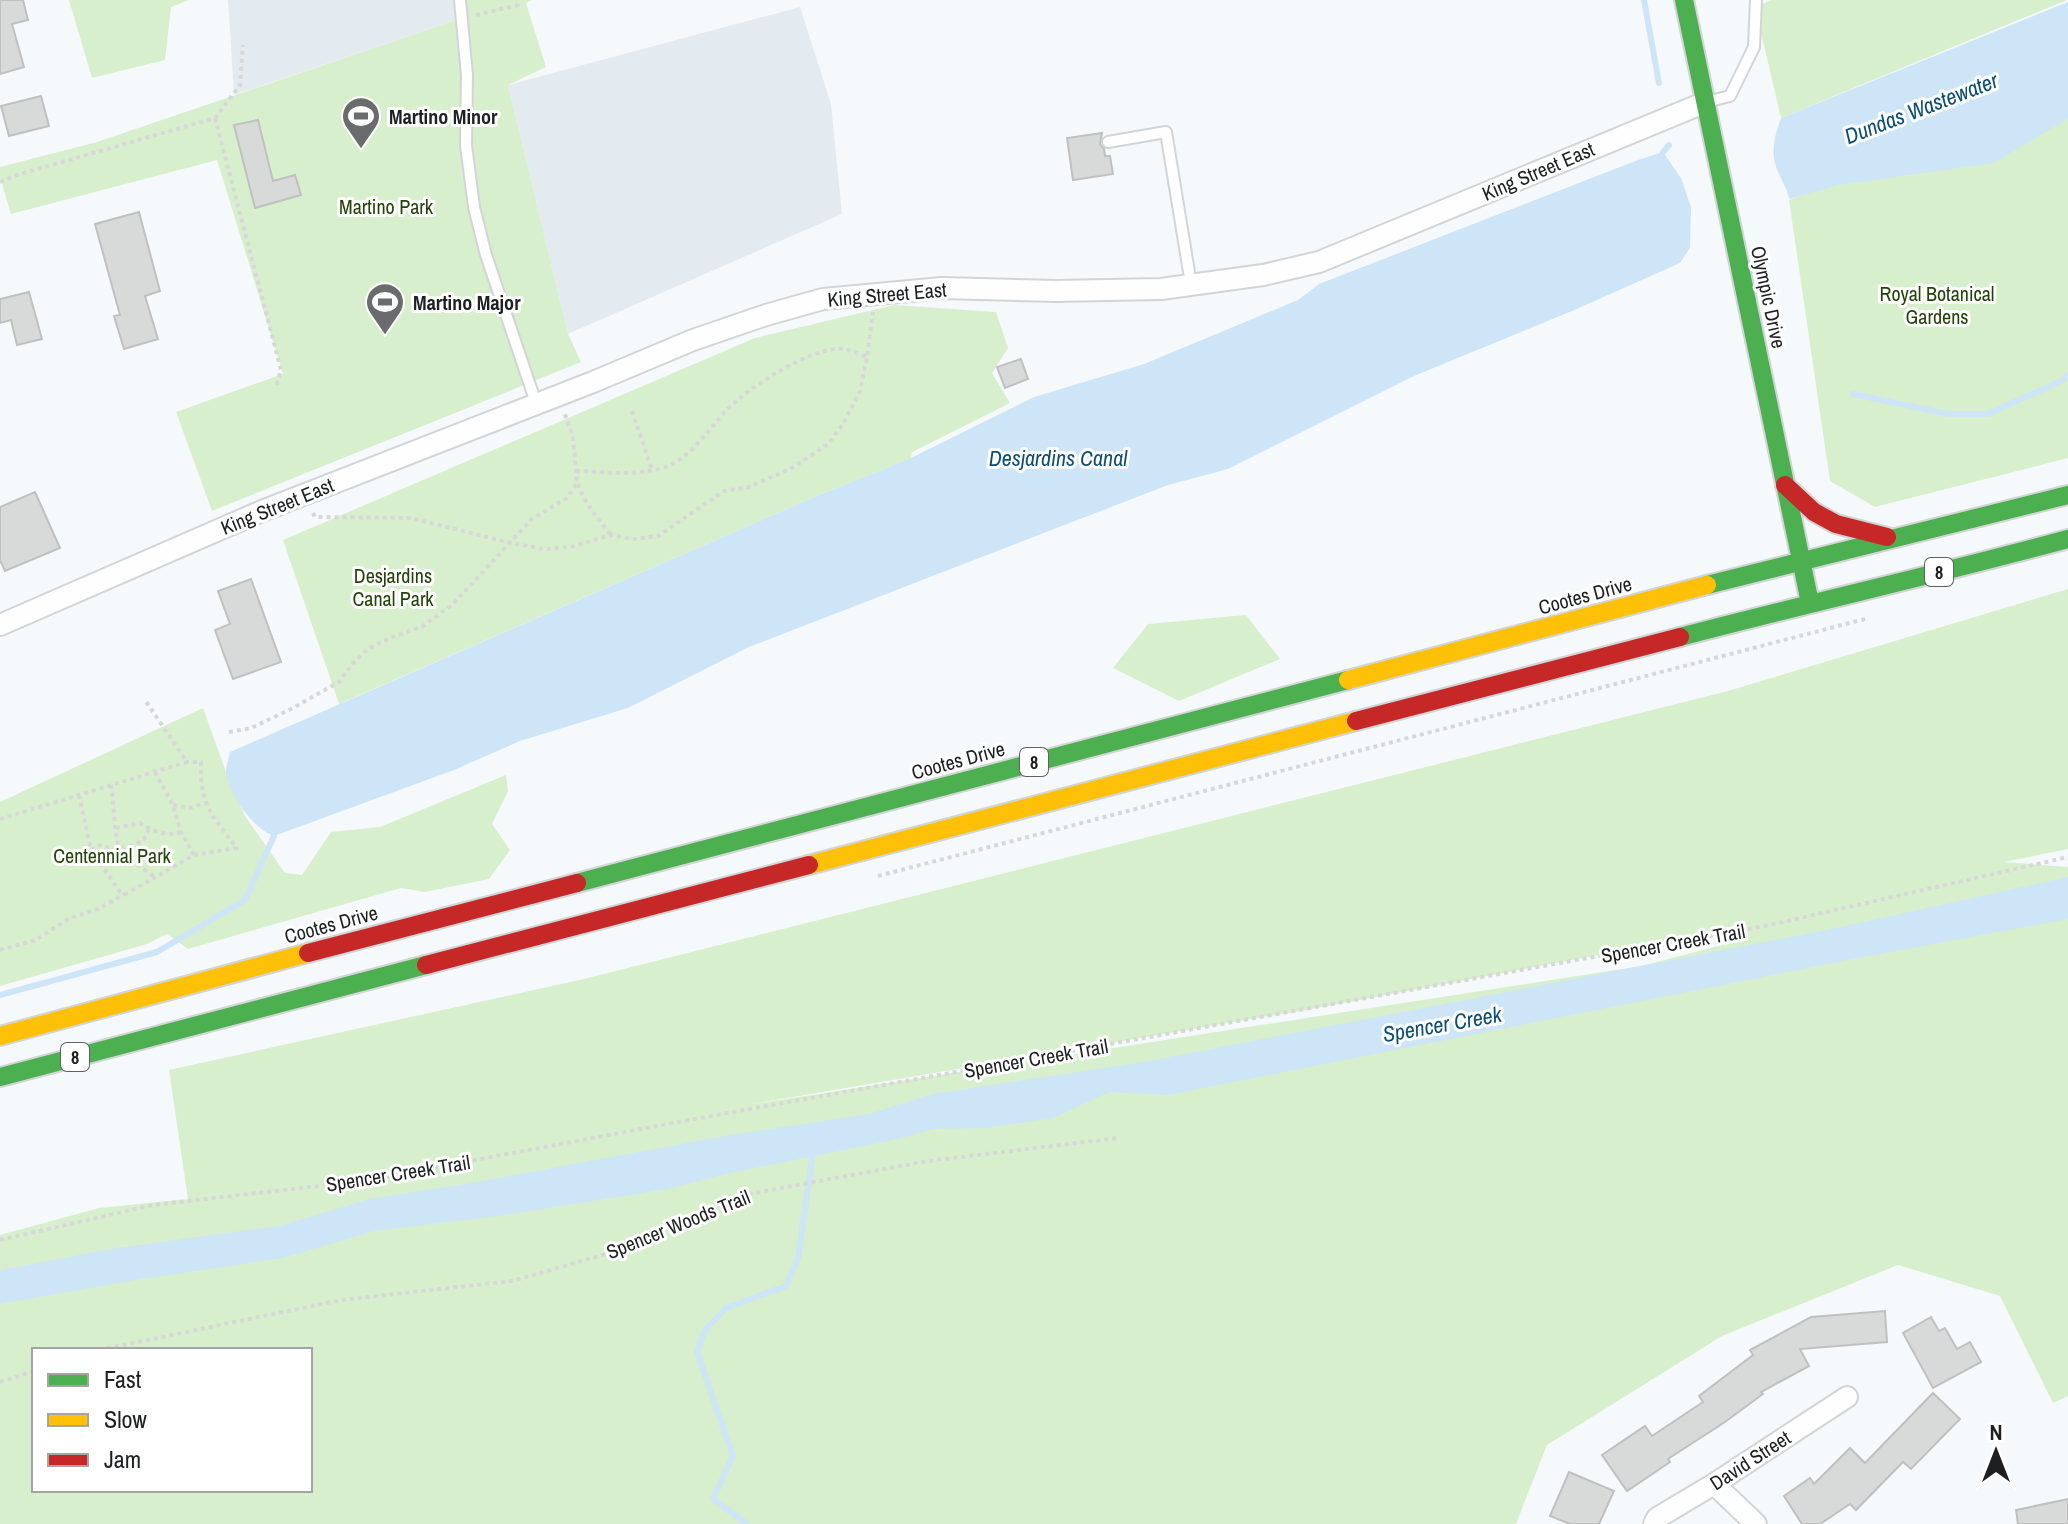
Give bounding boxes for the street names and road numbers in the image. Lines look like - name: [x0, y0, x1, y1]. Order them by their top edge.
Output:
- street label: King Street East: [1478, 135, 1599, 207]
- street label: Olympic Drive: [1745, 243, 1793, 351]
- street label: King Street East: [826, 275, 948, 313]
- street label: King Street East: [217, 471, 338, 541]
- road number: 8: [1925, 558, 1953, 586]
- street label: Cootes Drive: [1535, 570, 1635, 620]
- street label: Cootes Drive: [908, 735, 1008, 785]
- road number: 8: [1020, 748, 1048, 776]
- street label: Cootes Drive: [281, 899, 381, 949]
- street label: Spencer Creek Trail: [1599, 917, 1747, 969]
- street label: Spencer Creek Trail: [962, 1032, 1110, 1084]
- road number: 8: [61, 1043, 89, 1071]
- street label: Spencer Creek Trail: [324, 1148, 472, 1198]
- street label: Spencer Woods Trail: [602, 1183, 754, 1265]
- street label: David Street: [1704, 1424, 1796, 1496]

